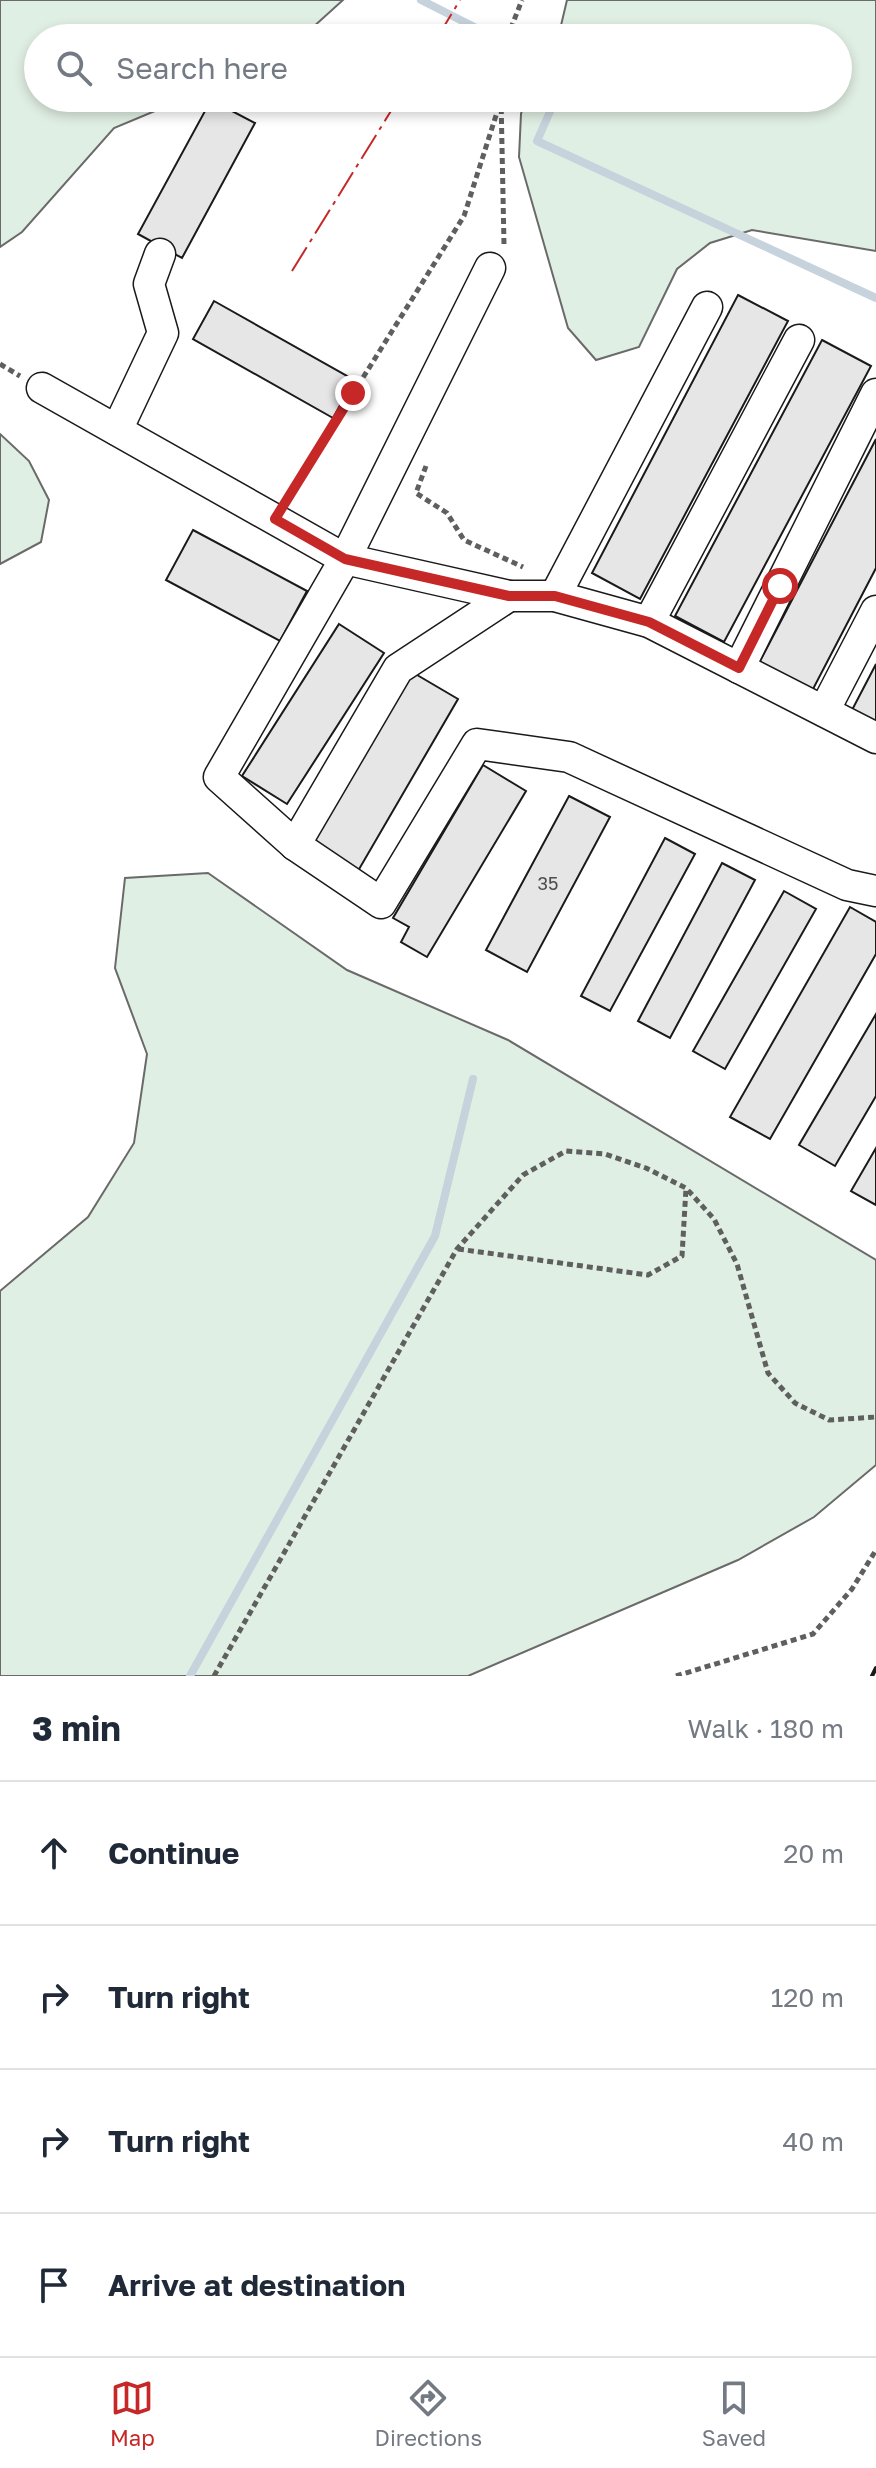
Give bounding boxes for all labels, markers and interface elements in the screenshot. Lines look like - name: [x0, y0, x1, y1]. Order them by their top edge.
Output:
- search box: [24, 24, 852, 112]
- icon: search: [52, 46, 96, 90]
- text: Search here: [116, 50, 288, 86]
- route end: [335, 375, 371, 411]
- route start: [762, 568, 798, 604]
- house number: 35: [538, 872, 558, 894]
- text: 3 min: [32, 1708, 121, 1748]
- text: Walk · 180 m: [687, 1713, 844, 1744]
- icon: ahead: [32, 1831, 76, 1875]
- text: Continue: [108, 1835, 239, 1871]
- text: 20 m: [783, 1838, 844, 1869]
- icon: right: [32, 1975, 76, 2019]
- text: Turn right: [108, 1979, 250, 2015]
- text: 120 m: [771, 1982, 844, 2013]
- icon: right: [32, 2119, 76, 2163]
- text: Turn right: [108, 2123, 250, 2159]
- text: 40 m: [783, 2126, 844, 2157]
- icon: arrive: [32, 2263, 76, 2307]
- text: Arrive at destination: [108, 2267, 405, 2303]
- tab: Map: [110, 2376, 155, 2451]
- tab: Directions: [375, 2376, 482, 2451]
- tab: Saved: [702, 2376, 766, 2451]

